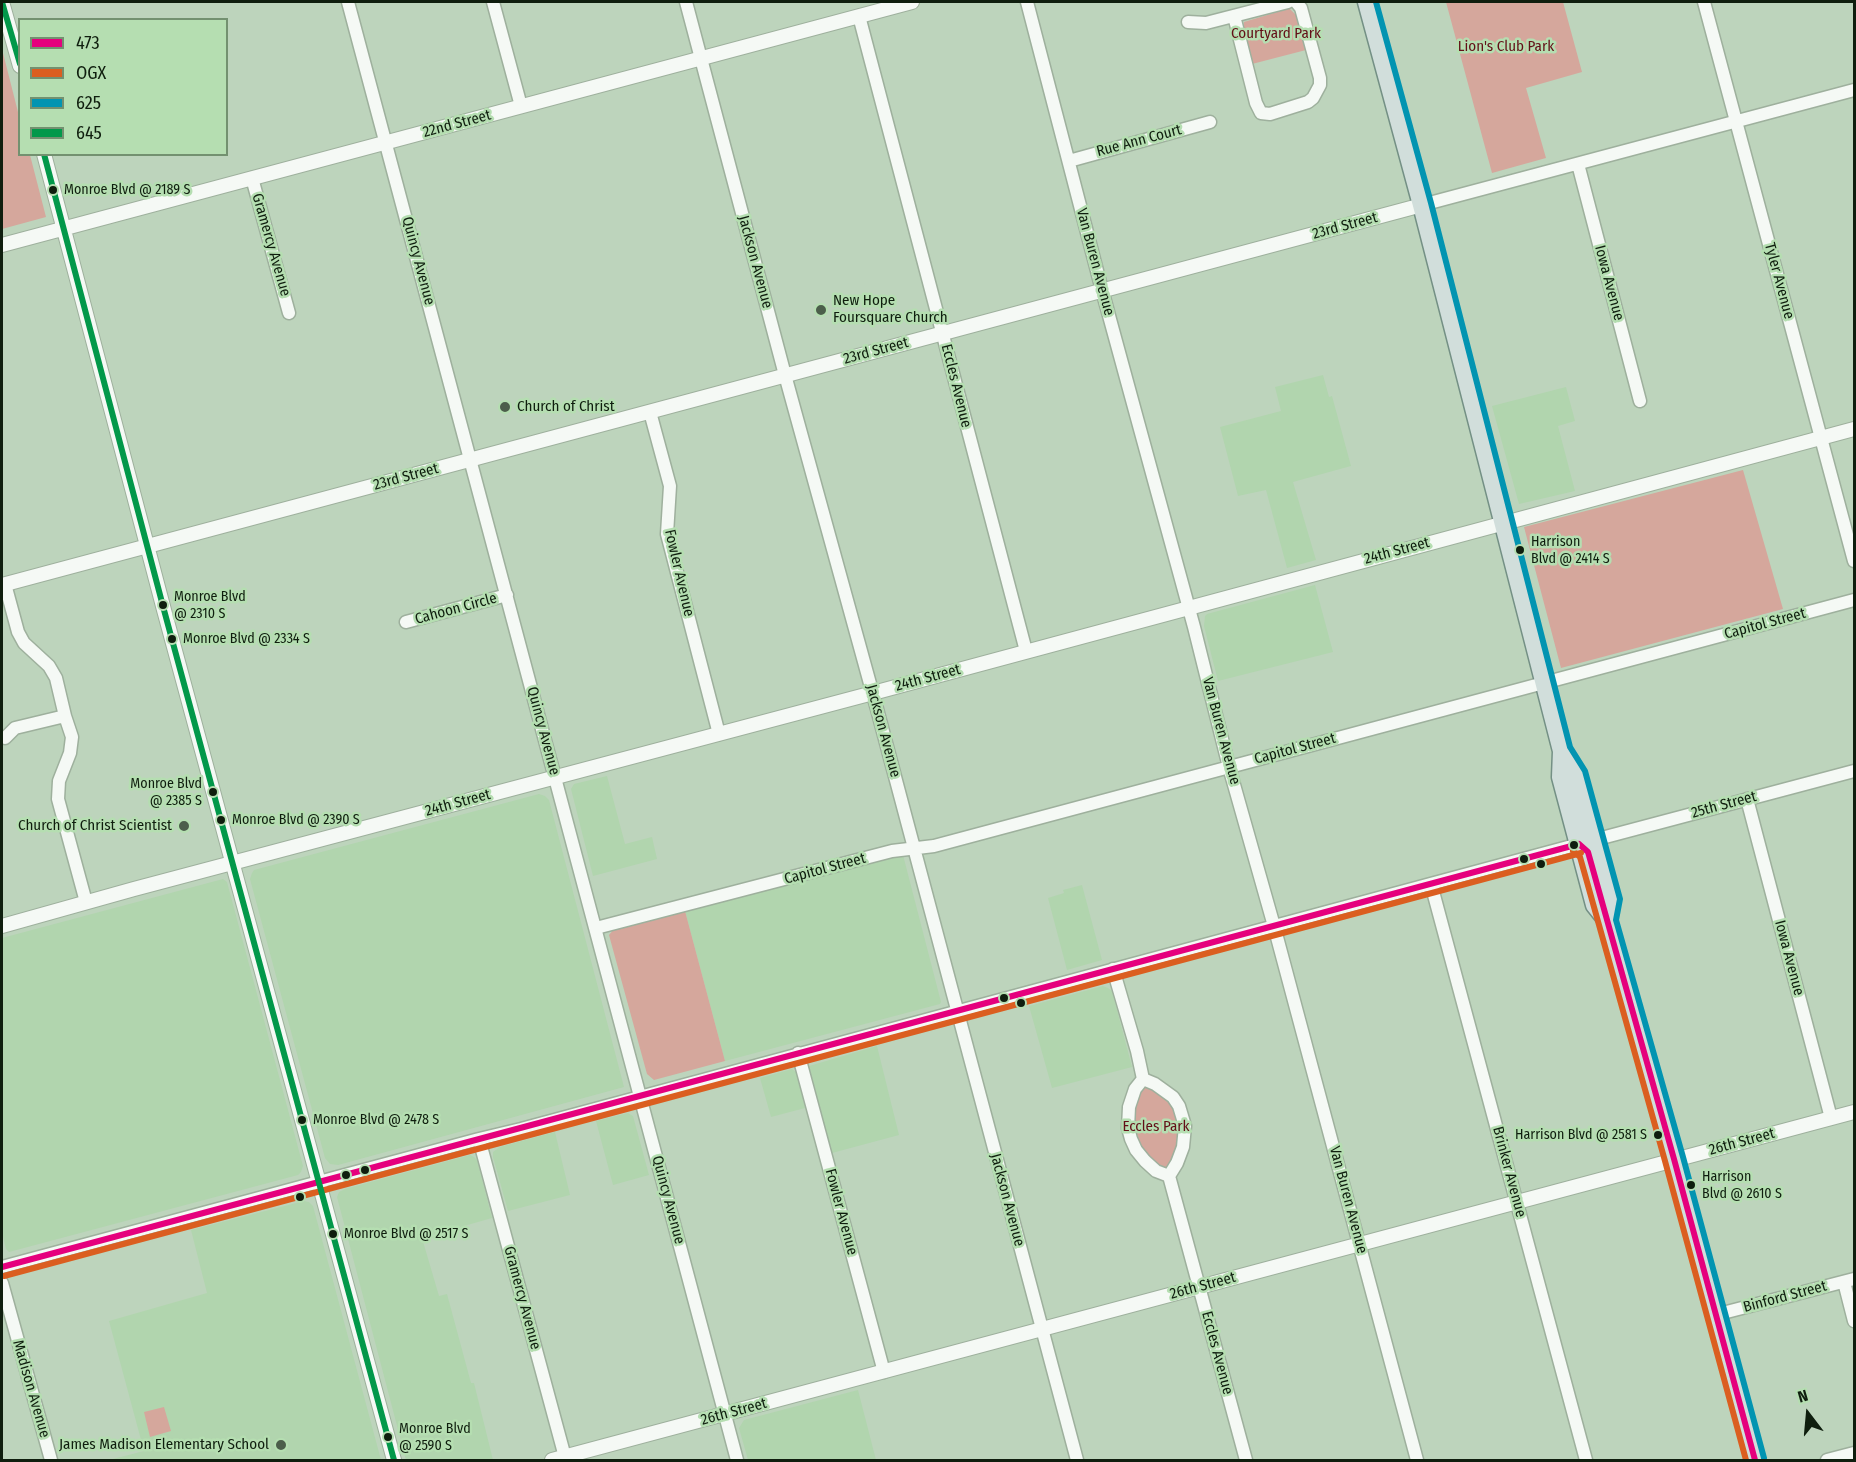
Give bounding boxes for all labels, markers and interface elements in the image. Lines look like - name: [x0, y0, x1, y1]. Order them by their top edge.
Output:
- legend: [18, 18, 228, 156]
- park label: Courtyard Park: [1231, 25, 1321, 43]
- text: 473: [76, 32, 100, 54]
- park label: Lion's Club Park: [1458, 38, 1554, 56]
- text: OGX: [76, 62, 106, 84]
- text: 625: [76, 92, 101, 114]
- street label: 22nd Street: [421, 106, 493, 142]
- street label: Rue Ann Court: [1094, 121, 1184, 161]
- text: 645: [76, 122, 102, 144]
- place label: Monroe Blvd @ 2189 S: [64, 182, 190, 198]
- marker: Monroe Blvd @ 2189 S: [47, 184, 59, 196]
- street label: Gramercy Avenue: [248, 191, 294, 299]
- street label: Van Buren Avenue: [1072, 206, 1118, 318]
- street label: 23rd Street: [1310, 209, 1380, 243]
- street label: Jackson Avenue: [734, 214, 776, 310]
- street label: Quincy Avenue: [398, 215, 438, 307]
- street label: Tyler Avenue: [1760, 241, 1798, 321]
- street label: Iowa Avenue: [1590, 243, 1628, 323]
- place label: New Hope Foursquare Church: [833, 292, 948, 327]
- marker: New Hope Foursquare Church: [814, 303, 828, 317]
- street label: 23rd Street: [841, 334, 911, 368]
- street label: Eccles Avenue: [937, 342, 975, 430]
- place label: Church of Christ: [517, 398, 615, 416]
- marker: Church of Christ: [498, 400, 512, 414]
- street label: 23rd Street: [371, 460, 441, 494]
- street label: Fowler Avenue: [660, 528, 698, 618]
- street label: 24th Street: [1362, 534, 1432, 568]
- place label: Harrison Blvd @ 2414 S: [1531, 534, 1610, 566]
- marker: Harrison Blvd @ 2414 S: [1514, 544, 1526, 556]
- place label: Monroe Blvd @ 2310 S: [174, 589, 246, 622]
- street label: Cahoon Circle: [413, 589, 499, 629]
- marker: Monroe Blvd @ 2310 S: [157, 599, 169, 611]
- street label: Capitol Street: [1722, 604, 1808, 644]
- place label: Monroe Blvd @ 2334 S: [183, 631, 310, 647]
- marker: Monroe Blvd @ 2334 S: [166, 633, 178, 645]
- street label: 24th Street: [893, 661, 963, 695]
- street label: Van Buren Avenue: [1198, 675, 1244, 787]
- street label: Jackson Avenue: [862, 683, 904, 779]
- street label: Quincy Avenue: [523, 685, 563, 777]
- street label: Capitol Street: [1252, 729, 1338, 769]
- place label: Monroe Blvd @ 2385 S: [130, 776, 202, 808]
- marker: Monroe Blvd @ 2385 S: [207, 786, 219, 798]
- street label: 24th Street: [423, 786, 493, 820]
- street label: 25th Street: [1689, 788, 1759, 822]
- place label: Monroe Blvd @ 2390 S: [232, 812, 360, 828]
- marker: Monroe Blvd @ 2390 S: [215, 814, 227, 826]
- place label: Church of Christ Scientist: [18, 817, 172, 835]
- marker: Church of Christ Scientist: [177, 819, 191, 833]
- unlabelled marker: [1568, 839, 1580, 851]
- street label: Capitol Street: [782, 849, 868, 889]
- unlabelled marker: [1518, 853, 1530, 865]
- unlabelled marker: [1535, 858, 1547, 870]
- street label: Iowa Avenue: [1770, 918, 1808, 998]
- unlabelled marker: [998, 992, 1010, 1004]
- unlabelled marker: [1015, 997, 1027, 1009]
- place label: Monroe Blvd @ 2478 S: [313, 1112, 439, 1128]
- marker: Monroe Blvd @ 2478 S: [296, 1114, 308, 1126]
- park label: Eccles Park: [1122, 1118, 1190, 1136]
- street label: Brinker Avenue: [1488, 1125, 1530, 1219]
- street label: 26th Street: [1707, 1125, 1777, 1159]
- place label: Harrison Blvd @ 2581 S: [1515, 1127, 1647, 1143]
- marker: Harrison Blvd @ 2581 S: [1652, 1129, 1664, 1141]
- street label: Van Buren Avenue: [1325, 1144, 1371, 1256]
- street label: Jackson Avenue: [986, 1152, 1028, 1248]
- street label: Quincy Avenue: [648, 1154, 688, 1246]
- unlabelled marker: [359, 1164, 371, 1176]
- street label: Fowler Avenue: [821, 1167, 861, 1257]
- unlabelled marker: [340, 1169, 352, 1181]
- place label: Harrison Blvd @ 2610 S: [1702, 1169, 1782, 1202]
- marker: Harrison Blvd @ 2610 S: [1685, 1179, 1697, 1191]
- unlabelled marker: [294, 1191, 306, 1203]
- place label: Monroe Blvd @ 2517 S: [344, 1226, 468, 1242]
- marker: Monroe Blvd @ 2517 S: [327, 1228, 339, 1240]
- street label: Gramercy Avenue: [500, 1244, 544, 1352]
- street label: 26th Street: [1168, 1269, 1238, 1303]
- street label: Binford Street: [1741, 1277, 1829, 1317]
- street label: Eccles Avenue: [1197, 1309, 1237, 1397]
- street label: Madison Avenue: [8, 1338, 54, 1440]
- north arrow: [1778, 1384, 1838, 1444]
- text: N: [1796, 1386, 1810, 1407]
- street label: 26th Street: [699, 1395, 769, 1429]
- place label: Monroe Blvd @ 2590 S: [399, 1421, 471, 1454]
- marker: Monroe Blvd @ 2590 S: [382, 1431, 394, 1443]
- place label: James Madison Elementary School: [59, 1436, 269, 1454]
- marker: James Madison Elementary School: [274, 1438, 288, 1452]

